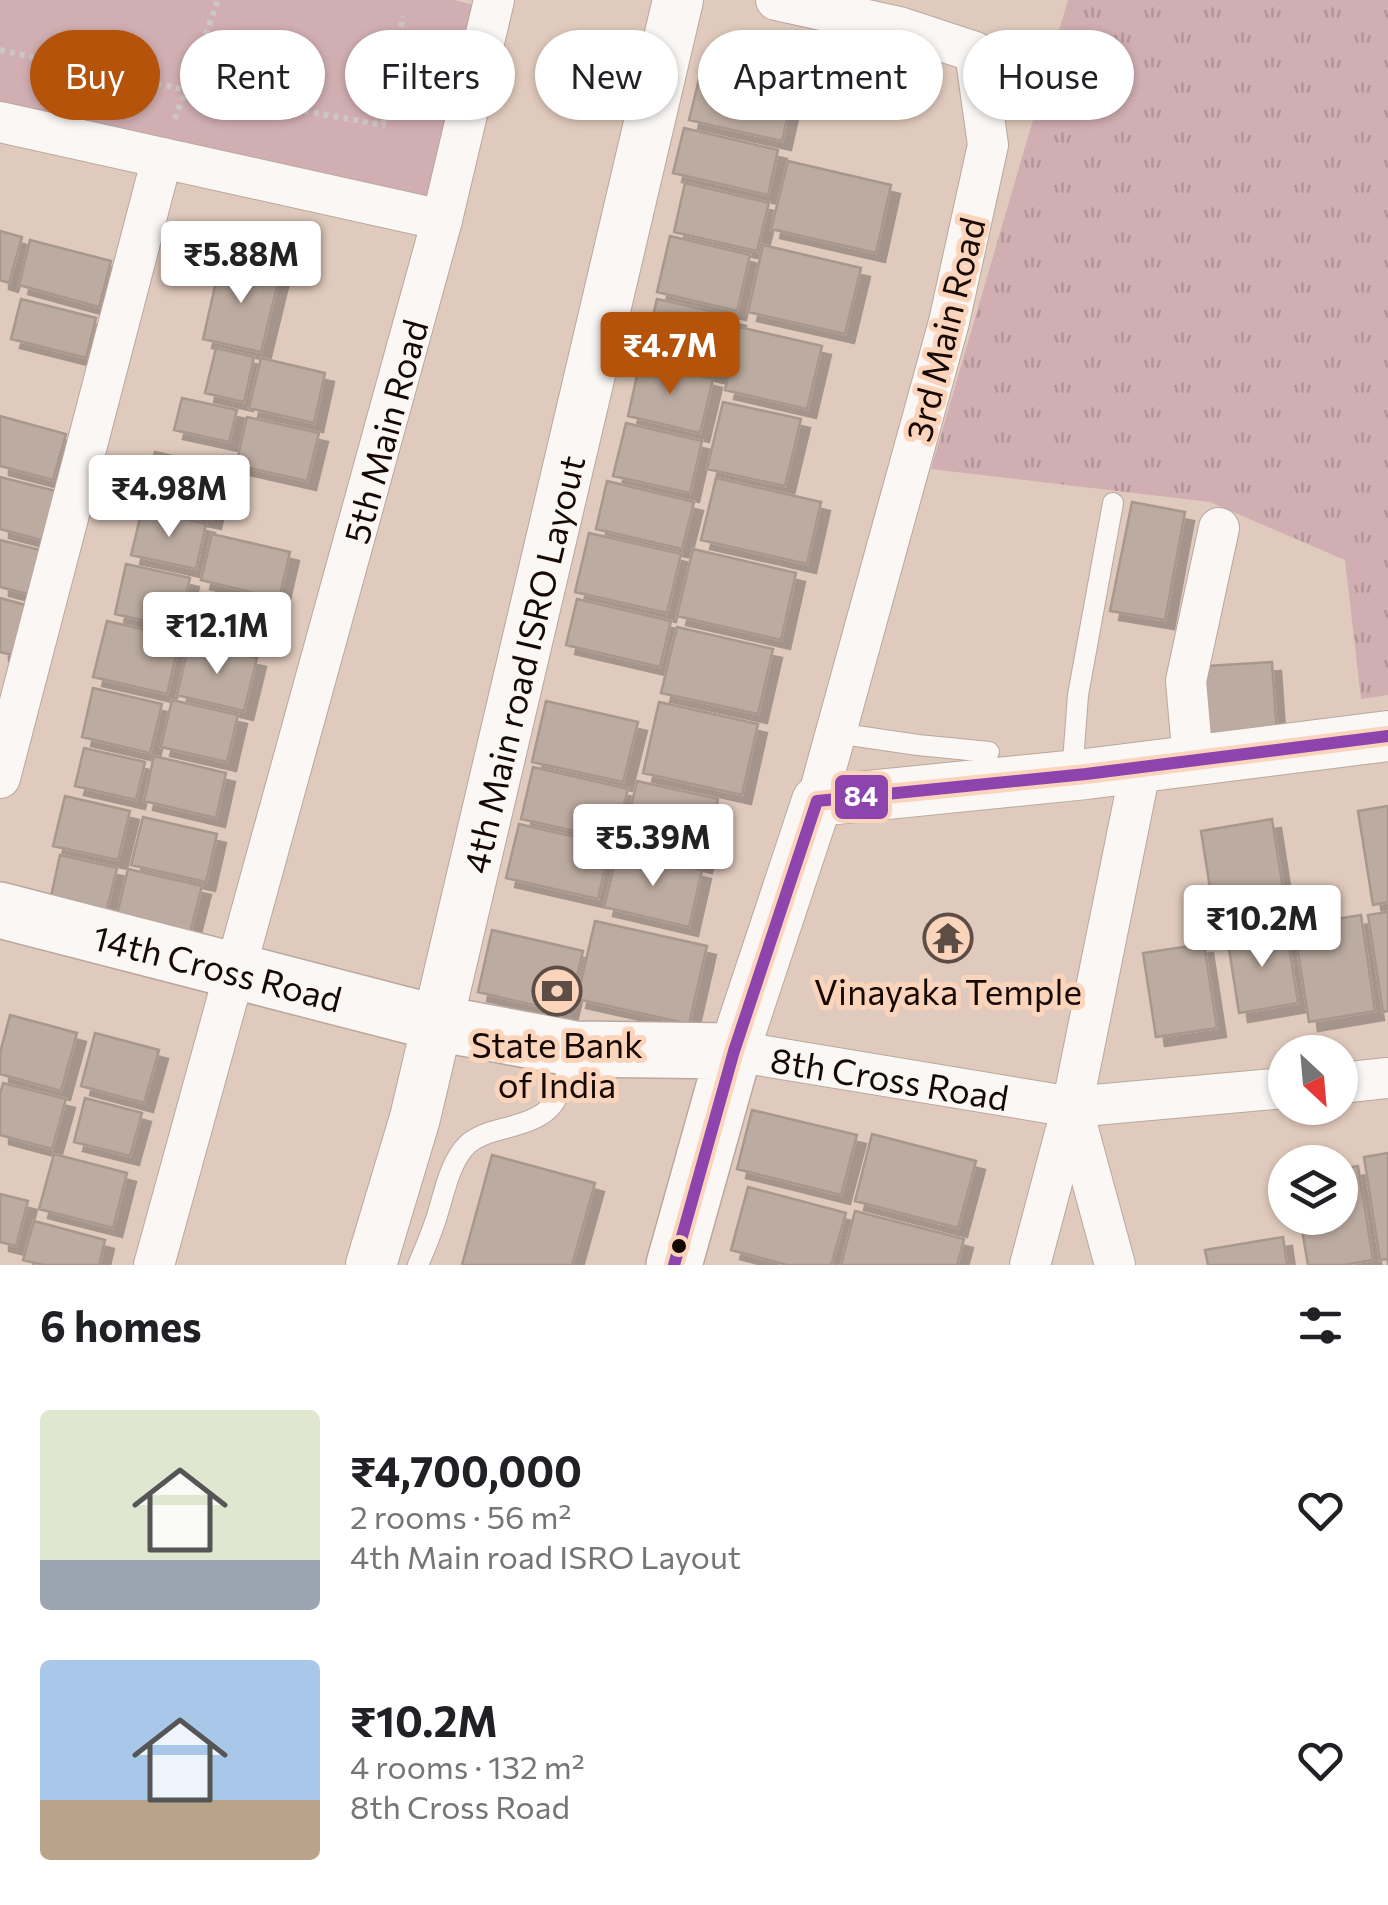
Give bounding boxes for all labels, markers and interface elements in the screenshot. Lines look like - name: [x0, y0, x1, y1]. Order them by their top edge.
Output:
- chip: Buy: [30, 30, 160, 120]
- chip: Rent: [180, 30, 325, 120]
- chip: Filters: [345, 30, 515, 120]
- chip: New: [535, 30, 678, 120]
- chip: Apartment: [698, 30, 943, 120]
- chip: House: [963, 30, 1134, 120]
- street label: 3rd Main Road: [895, 213, 993, 445]
- pin: ₹5.88M: [160, 221, 322, 306]
- text: ₹5.88M: [183, 233, 299, 273]
- pin: ₹4.7M: [600, 312, 740, 397]
- street label: 5th Main Road: [333, 314, 435, 548]
- text: ₹4.7M: [623, 324, 717, 364]
- street label: 4th Main road ISRO Layout: [452, 451, 592, 877]
- pin: ₹4.98M: [88, 455, 250, 540]
- text: ₹4.98M: [111, 467, 227, 507]
- pin: ₹12.1M: [136, 592, 298, 677]
- text: ₹12.1M: [165, 604, 269, 644]
- line badge: 84: [833, 773, 890, 821]
- text: 84: [844, 778, 878, 812]
- pin: ₹5.39M: [572, 804, 734, 889]
- text: ₹5.39M: [595, 816, 711, 856]
- pin: ₹10.2M: [1181, 885, 1343, 970]
- text: ₹10.2M: [1206, 897, 1318, 937]
- temple icon: Vinayaka Temple: [922, 912, 974, 964]
- street label: 14th Cross Road: [89, 914, 347, 1019]
- bank icon: State Bank of India: [531, 965, 583, 1017]
- place label: Vinayaka Temple: [814, 969, 1082, 1012]
- place label: State Bank of India: [471, 1022, 643, 1105]
- north arrow: [1268, 1035, 1358, 1125]
- map controls: [1268, 1035, 1358, 1235]
- street label: 8th Cross Road: [768, 1036, 1012, 1118]
- button: layers: [1268, 1145, 1358, 1235]
- unlabelled marker: [669, 1236, 689, 1256]
- icon: filters: [1293, 1298, 1348, 1353]
- text: 6 homes: [40, 1299, 202, 1351]
- text: ₹4,700,000: [350, 1444, 582, 1496]
- icon: home: [120, 1450, 240, 1570]
- icon: heart: [1293, 1483, 1348, 1538]
- text: 2 rooms · 56 m²: [350, 1496, 571, 1536]
- text: 4th Main road ISRO Layout: [350, 1536, 741, 1576]
- text: ₹10.2M: [350, 1694, 498, 1746]
- icon: home: [120, 1700, 240, 1820]
- icon: heart: [1293, 1733, 1348, 1788]
- text: 4 rooms · 132 m²: [350, 1746, 585, 1786]
- text: 8th Cross Road: [350, 1786, 570, 1826]

